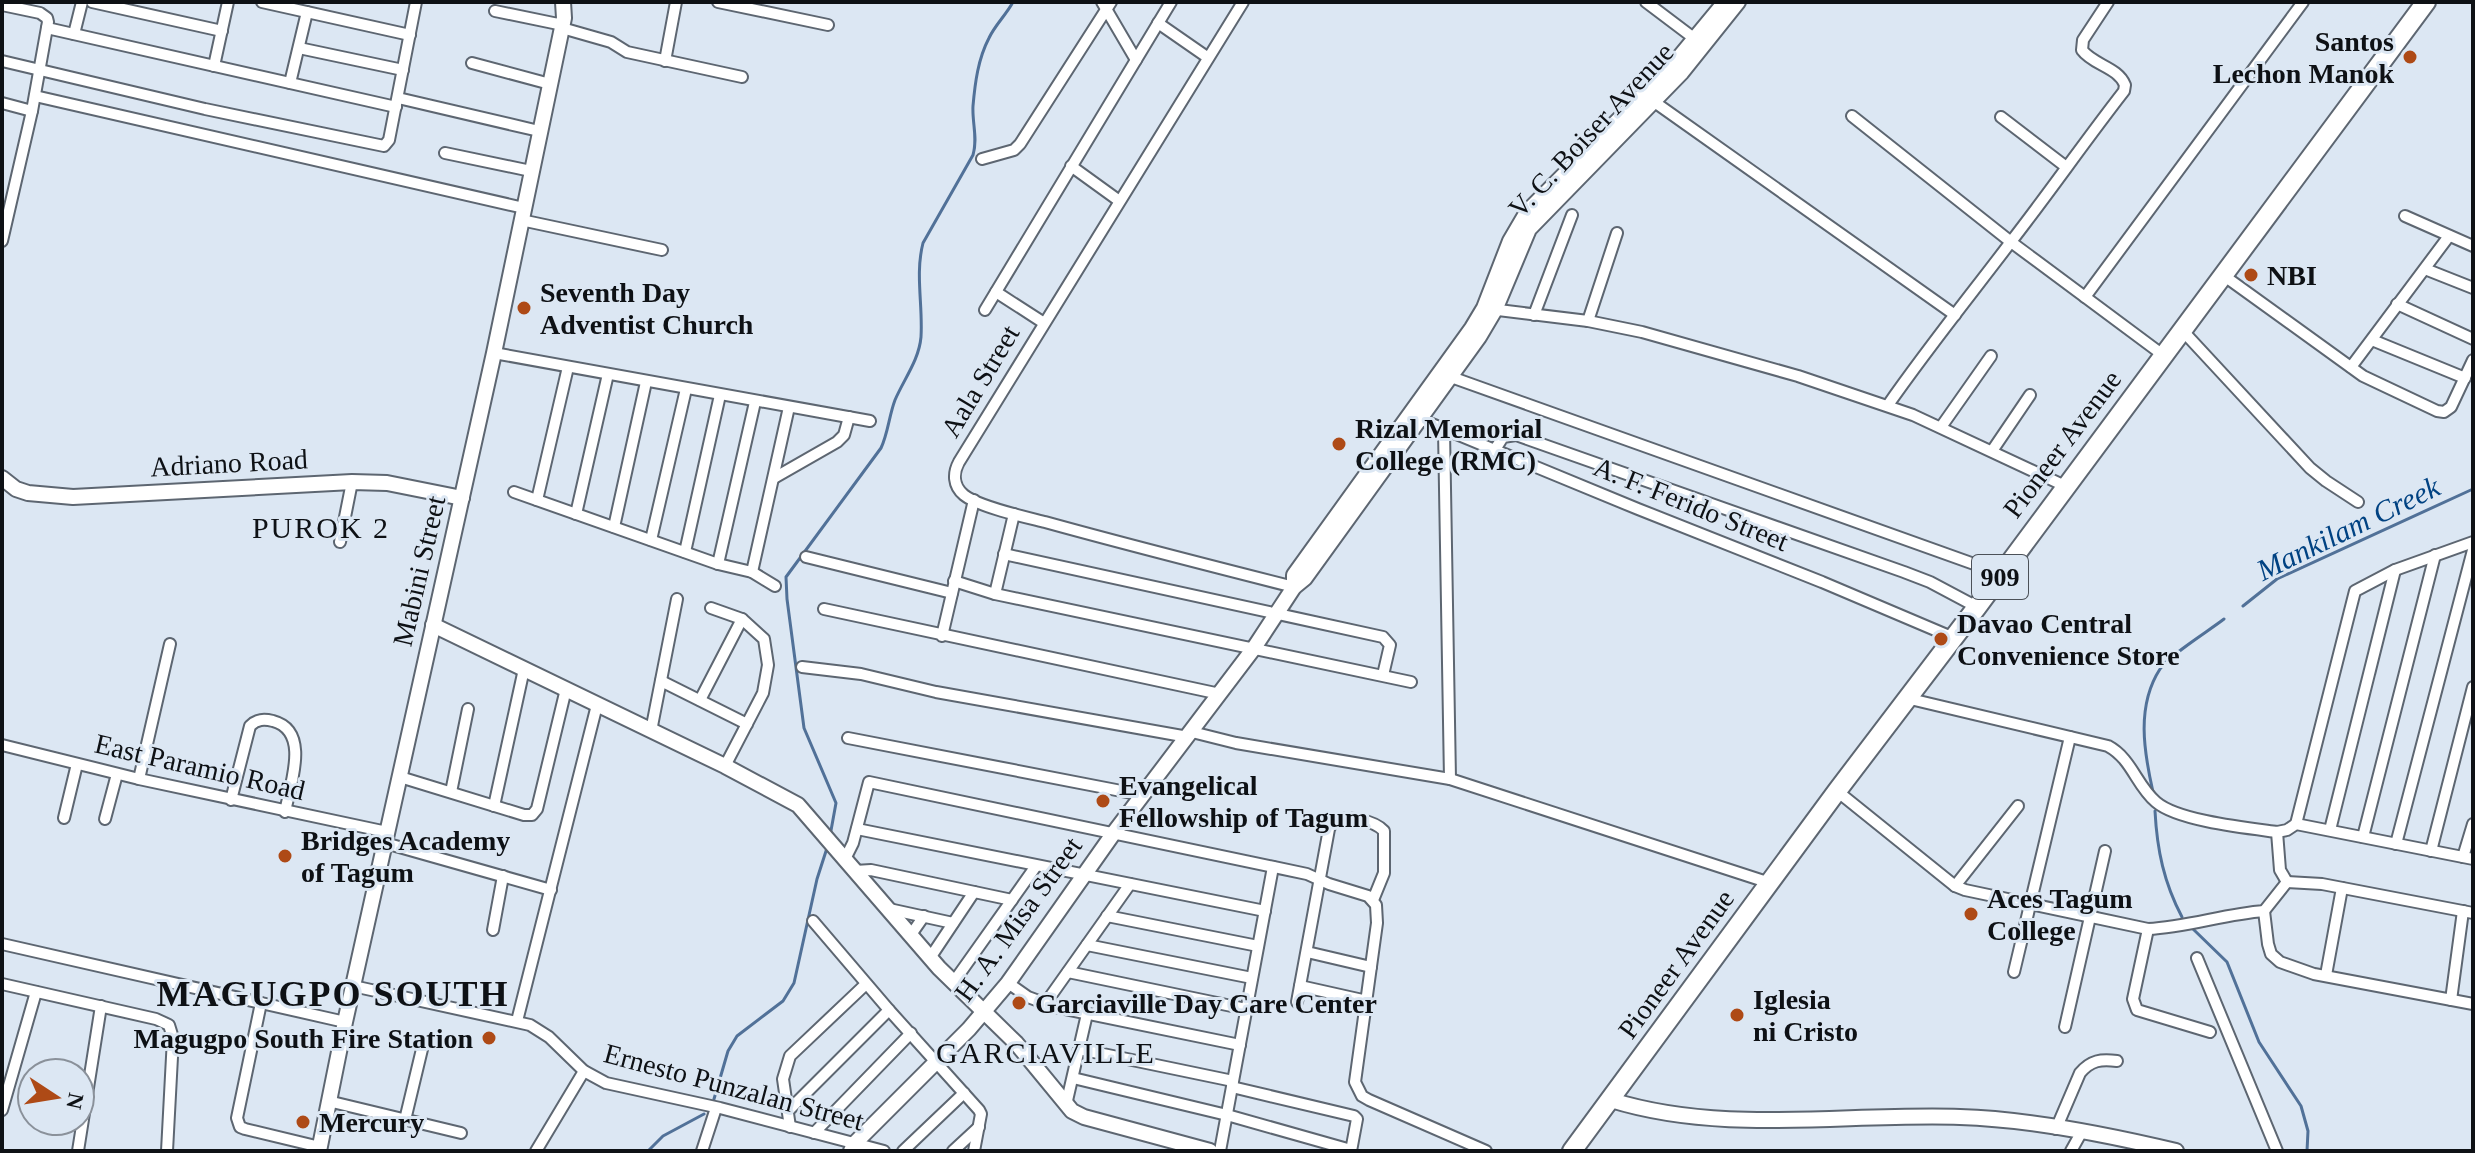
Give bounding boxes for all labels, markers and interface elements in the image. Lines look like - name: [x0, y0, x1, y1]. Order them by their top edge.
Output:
- place label: Santos Lechon Manok: [2213, 26, 2394, 89]
- street label: V. C. Boiser Avenue: [1502, 36, 1680, 224]
- marker: Santos Lechon Manok: [2401, 48, 2419, 66]
- place label: NBI: [2267, 260, 2317, 291]
- marker: NBI: [2242, 266, 2260, 284]
- place label: Seventh Day Adventist Church: [540, 277, 754, 340]
- marker: Seventh Day Adventist Church: [515, 299, 533, 317]
- street label: Aala Street: [934, 319, 1026, 443]
- street label: Pioneer Avenue: [1997, 364, 2127, 524]
- place label: Rizal Memorial College (RMC): [1355, 413, 1543, 476]
- marker: Rizal Memorial College (RMC): [1330, 435, 1348, 453]
- street label: Adriano Road: [149, 443, 309, 483]
- street label: A. F. Ferido Street: [1589, 451, 1793, 557]
- water label: Mankilam Creek: [2250, 469, 2446, 587]
- street label: Mabini Street: [387, 493, 451, 649]
- district label: PUROK 2: [252, 511, 390, 544]
- road number: 909: [1972, 555, 2028, 599]
- place label: Davao Central Convenience Store: [1957, 608, 2180, 671]
- marker: Davao Central Convenience Store: [1932, 630, 1950, 648]
- street label: East Paramio Road: [92, 728, 308, 806]
- place label: Evangelical Fellowship of Tagum: [1119, 770, 1368, 833]
- marker: Evangelical Fellowship of Tagum: [1094, 792, 1112, 810]
- place label: Bridges Academy of Tagum: [301, 825, 510, 888]
- street label: H. A. Misa Street: [948, 831, 1088, 1007]
- marker: Bridges Academy of Tagum: [276, 847, 294, 865]
- place label: Aces Tagum College: [1987, 883, 2132, 946]
- street label: Pioneer Avenue: [1612, 884, 1740, 1044]
- marker: Aces Tagum College: [1962, 905, 1980, 923]
- district label: MAGUGPO SOUTH: [156, 974, 510, 1014]
- place label: Iglesia ni Cristo: [1753, 984, 1858, 1047]
- place label: Garciaville Day Care Center: [1035, 988, 1377, 1019]
- marker: Garciaville Day Care Center: [1010, 994, 1028, 1012]
- marker: Iglesia ni Cristo: [1728, 1006, 1746, 1024]
- place label: Magugpo South Fire Station: [134, 1023, 473, 1054]
- marker: Magugpo South Fire Station: [480, 1029, 498, 1047]
- district label: GARCIAVILLE: [936, 1036, 1156, 1069]
- street label: Ernesto Punzalan Street: [601, 1037, 867, 1137]
- north arrow: [16, 1057, 96, 1137]
- text: N: [61, 1091, 89, 1112]
- place label: Mercury: [319, 1107, 424, 1138]
- marker: Mercury: [294, 1113, 312, 1131]

